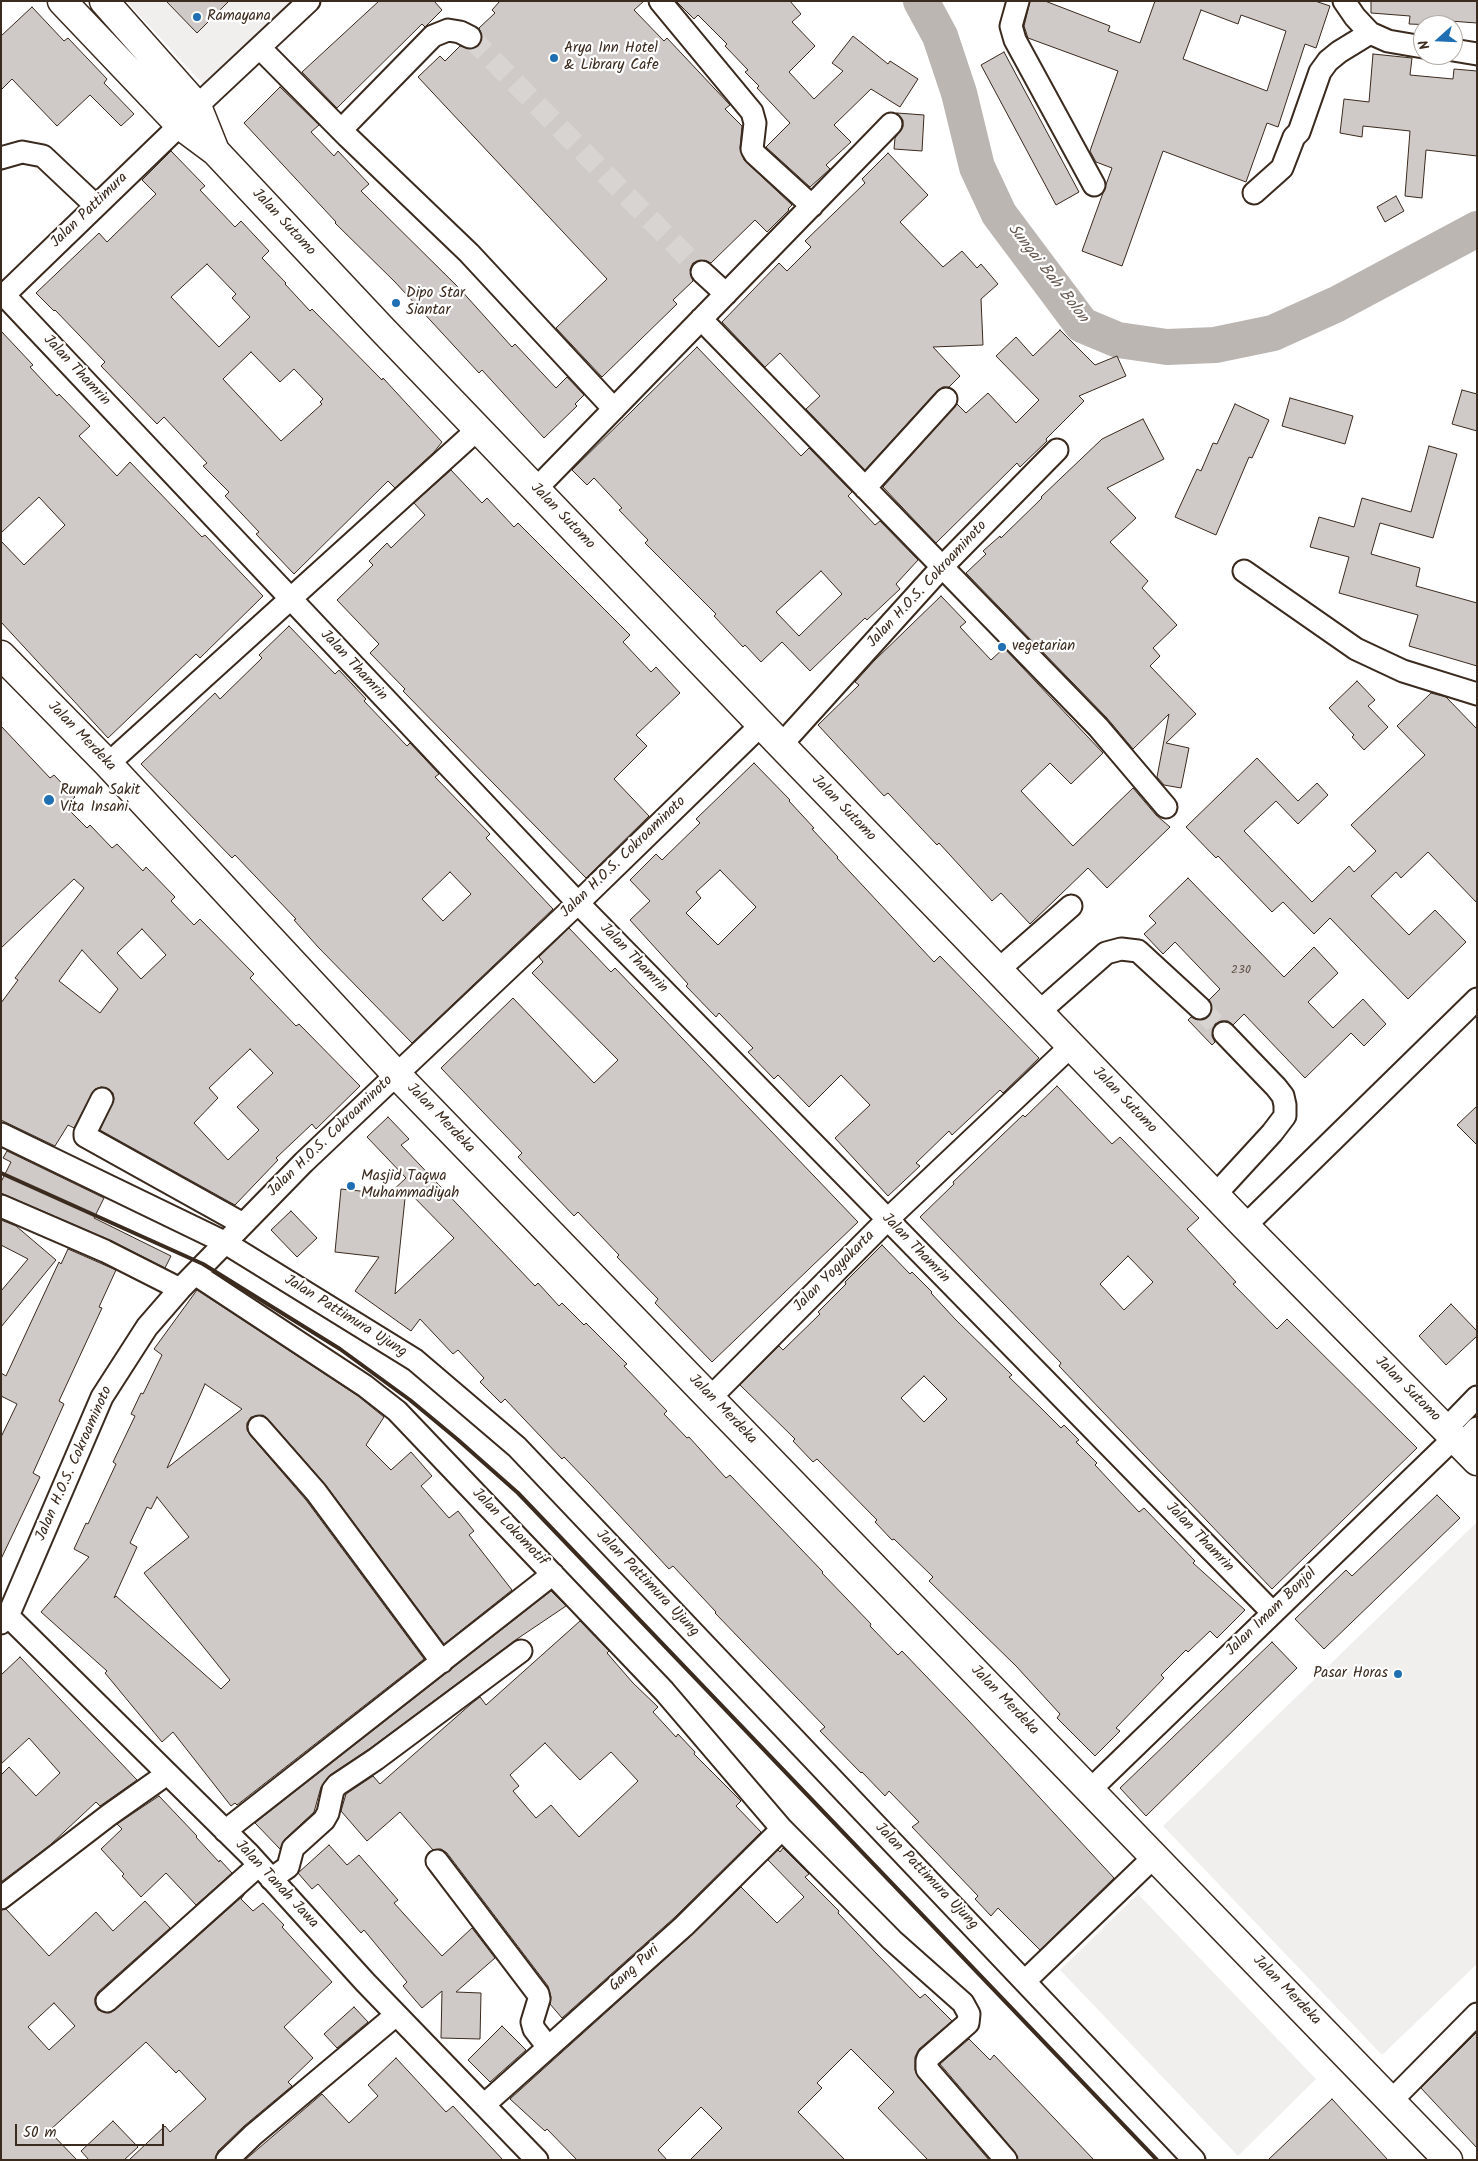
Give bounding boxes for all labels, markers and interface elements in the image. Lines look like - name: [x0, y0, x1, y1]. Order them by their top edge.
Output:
- place label: Ramayana: [207, 8, 271, 26]
- marker: Ramayana: [191, 11, 203, 23]
- north arrow: [1413, 15, 1463, 65]
- text: N: [1413, 37, 1437, 53]
- place label: Arya Inn Hotel & Library Cafe: [564, 40, 659, 75]
- marker: Arya Inn Hotel & Library Cafe: [548, 52, 560, 64]
- street label: Jalan Pattimura: [48, 170, 132, 252]
- street label: Jalan Sutomo: [247, 186, 319, 260]
- water label: Sungai Bah Bolon: [1003, 221, 1091, 327]
- place label: Dipo Star Siantar: [406, 285, 465, 320]
- marker: Dipo Star Siantar: [390, 297, 402, 309]
- street label: Jalan Thamrin: [39, 332, 113, 410]
- street label: Jalan Sutomo: [526, 480, 598, 554]
- street label: Jalan H.O.S. Cokroaminoto: [864, 518, 992, 652]
- street label: Jalan Thamrin: [316, 627, 390, 705]
- place label: vegetarian: [1012, 638, 1075, 656]
- marker: vegetarian: [996, 641, 1008, 653]
- street label: Jalan Merdeka: [43, 698, 119, 776]
- street label: Jalan Sutomo: [807, 772, 879, 846]
- place label: Rumah Sakit Vita Insani: [60, 782, 140, 817]
- marker: Rumah Sakit Vita Insani: [42, 793, 56, 807]
- street label: Jalan H.O.S. Cokroaminoto: [558, 793, 690, 923]
- street label: Jalan Thamrin: [595, 920, 671, 998]
- house number: 230: [1231, 964, 1251, 978]
- street label: Jalan Sutomo: [1088, 1064, 1160, 1138]
- street label: Jalan H.O.S. Cokroaminoto: [265, 1072, 397, 1202]
- street label: Jalan Merdeka: [402, 1080, 478, 1158]
- place label: Masjid Taqwa Muhammadiyah: [361, 1168, 459, 1203]
- marker: Masjid Taqwa Muhammadiyah: [345, 1180, 357, 1192]
- street label: Jalan Thamrin: [877, 1210, 953, 1288]
- street label: Jalan Yogyakarta: [791, 1228, 879, 1316]
- street label: Jalan Pattimura Ujung: [280, 1272, 410, 1362]
- street label: Jalan Sutomo: [1370, 1353, 1444, 1427]
- street label: Jalan Merdeka: [684, 1371, 760, 1449]
- street label: Jalan H.O.S. Cokroaminoto: [33, 1384, 117, 1544]
- street label: Jalan Lokomotif: [467, 1485, 551, 1571]
- street label: Jalan Thamrin: [1161, 1499, 1237, 1577]
- street label: Jalan Pattimura Ujung: [591, 1527, 703, 1641]
- street label: Jalan Imam Bonjol: [1223, 1565, 1321, 1661]
- street label: Jalan Merdeka: [966, 1662, 1042, 1740]
- place label: Pasar Horas: [1313, 1665, 1388, 1683]
- marker: Pasar Horas: [1392, 1668, 1404, 1680]
- street label: Jalan Pattimura Ujung: [870, 1820, 982, 1934]
- street label: Jalan Tanah Jawa: [231, 1837, 321, 1933]
- street label: Gang Puri: [606, 1942, 664, 1996]
- street label: Jalan Merdeka: [1248, 1952, 1324, 2030]
- scale bar: [18, 2114, 166, 2146]
- text: 50 m: [23, 2121, 57, 2145]

